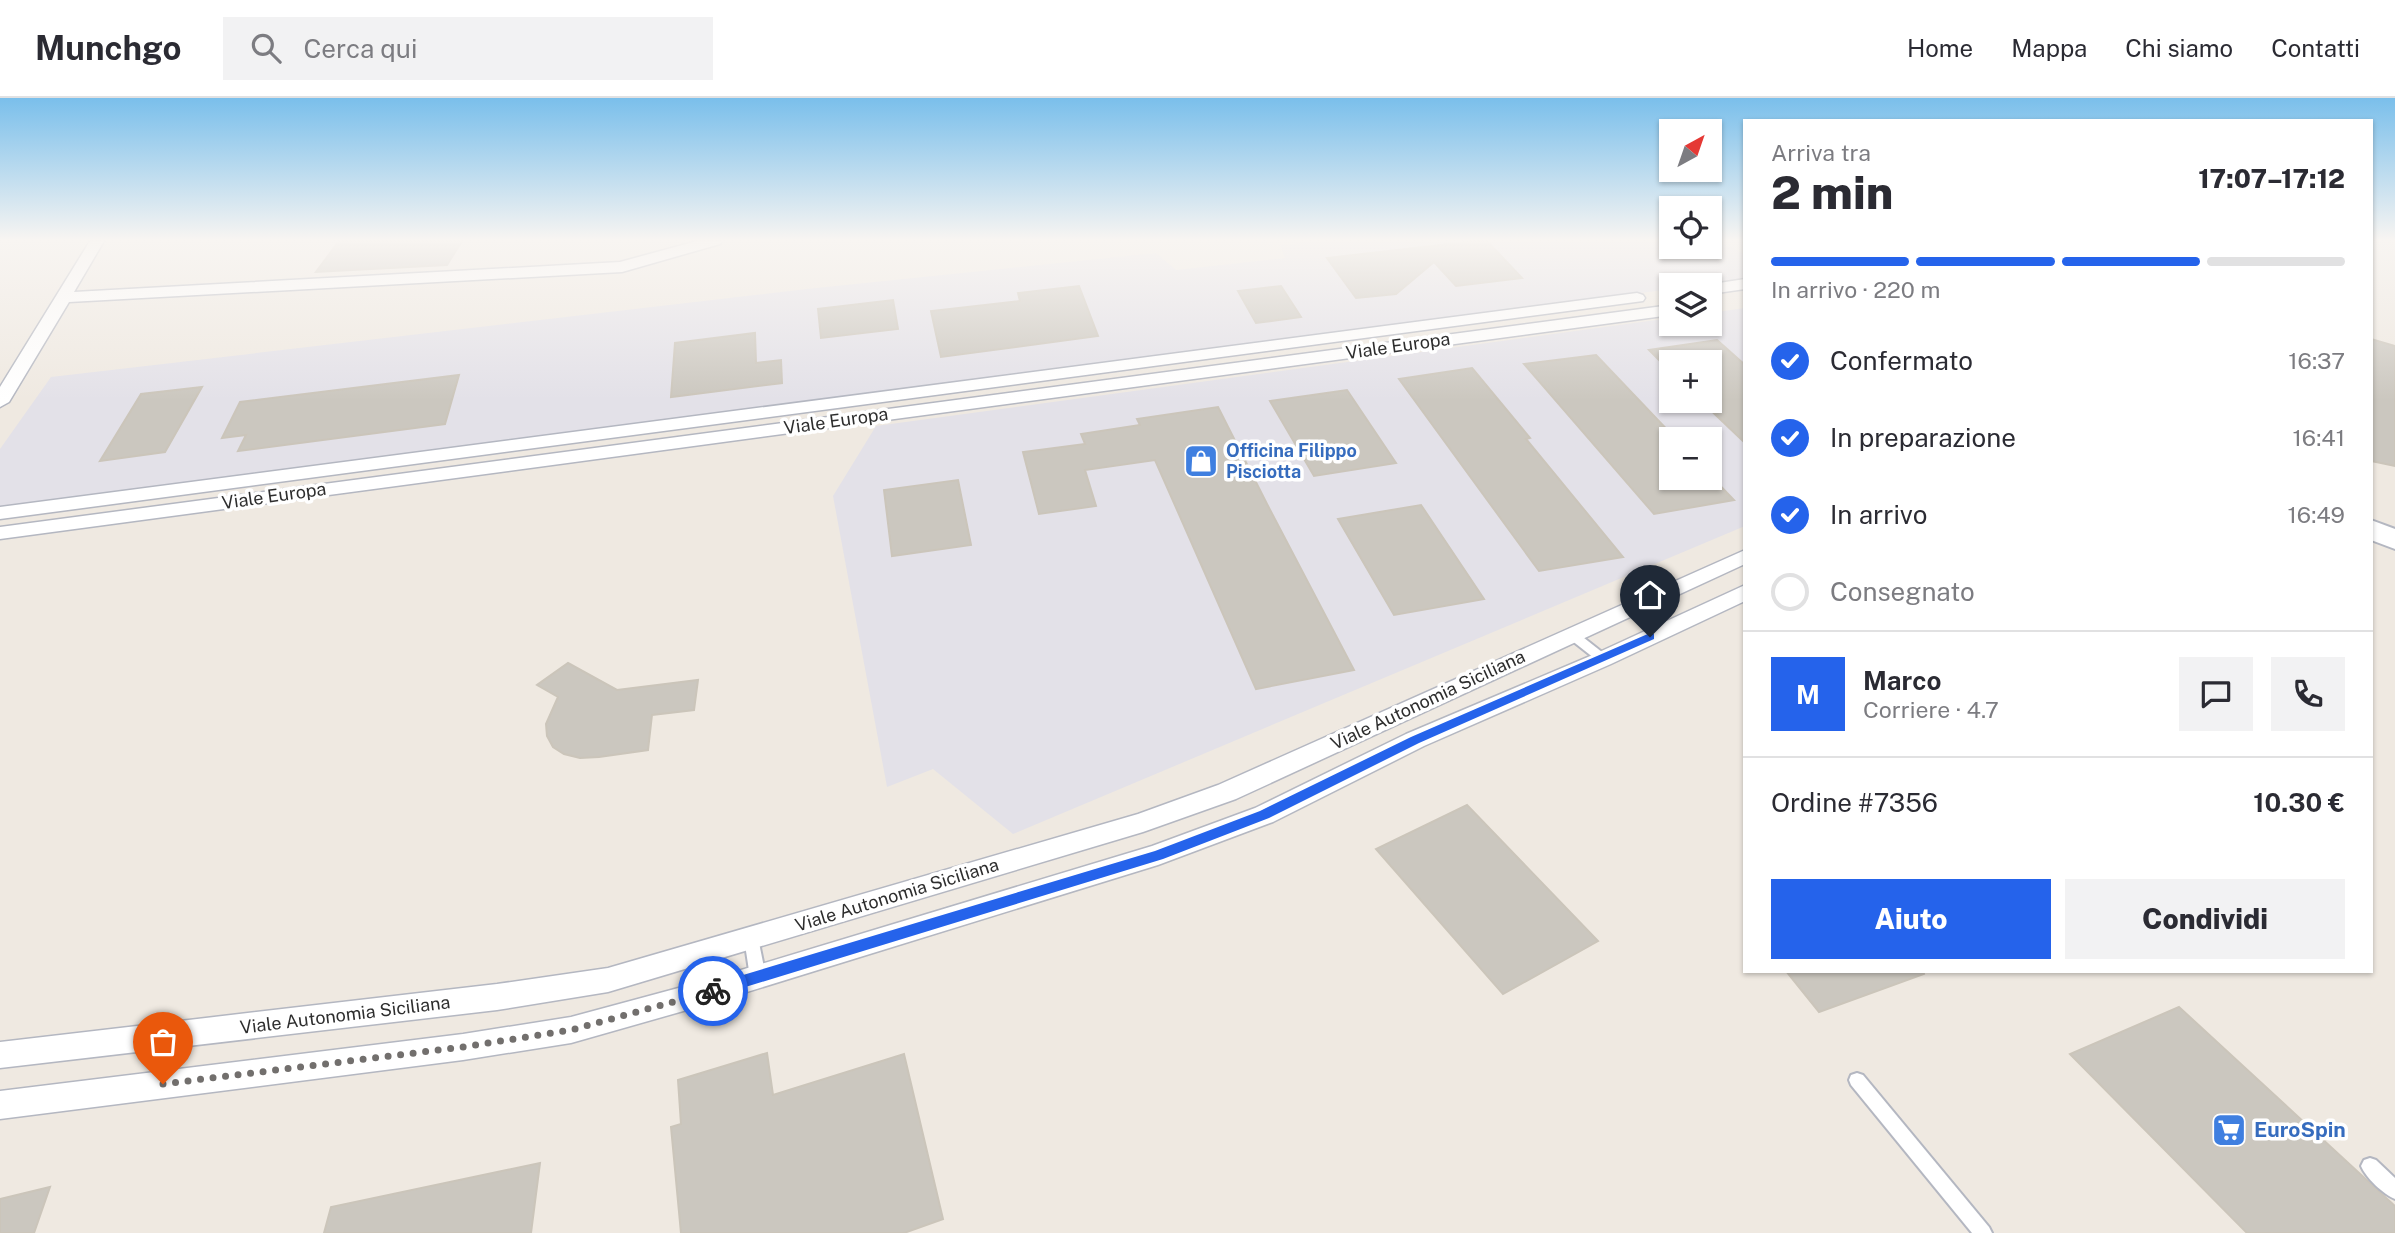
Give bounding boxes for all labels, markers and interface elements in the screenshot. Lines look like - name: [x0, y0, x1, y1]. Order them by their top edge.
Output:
- search box: [223, 17, 713, 80]
- text: Munchgo: [35, 29, 181, 67]
- icon: search: [247, 29, 285, 67]
- text: Cerca qui: [303, 33, 417, 64]
- text: Home: [1907, 34, 1973, 62]
- text: Mappa: [2011, 34, 2087, 62]
- text: Chi siamo: [2125, 34, 2233, 62]
- text: Contatti: [2271, 34, 2360, 62]
- north arrow: [1659, 119, 1722, 182]
- map controls: [1659, 119, 1722, 490]
- text: Arriva tra: [1771, 139, 1871, 166]
- text: 17:07–17:12: [2198, 163, 2345, 194]
- text: 2 min: [1771, 165, 1893, 219]
- button: locate: [1659, 196, 1722, 259]
- button: layers: [1659, 273, 1722, 336]
- text: In arrivo · 220 m: [1771, 276, 1940, 303]
- street label: Viale Europa: [1344, 328, 1451, 363]
- icon: check: [1771, 342, 1809, 380]
- text: Confermato: [1830, 345, 1973, 376]
- text: 16:37: [2288, 347, 2345, 374]
- button: +: [1659, 350, 1722, 413]
- street label: Viale Europa: [782, 403, 889, 438]
- icon: check: [1771, 419, 1809, 457]
- text: In preparazione: [1830, 422, 2016, 453]
- text: 16:41: [2292, 424, 2345, 451]
- button: −: [1659, 427, 1722, 490]
- place label: Officina Filippo Pisciotta: [1226, 440, 1357, 482]
- shop icon: Officina Filippo Pisciotta: [1182, 442, 1220, 480]
- street label: Viale Europa: [220, 478, 327, 513]
- icon: check: [1771, 496, 1809, 534]
- text: In arrivo: [1830, 499, 1927, 530]
- text: 16:49: [2287, 501, 2345, 528]
- pin: [1620, 565, 1680, 637]
- icon: home: [1631, 576, 1669, 614]
- text: Consegnato: [1830, 576, 1975, 607]
- street label: Viale Autonomia Siciliana: [1327, 645, 1528, 754]
- button: chat: [2179, 657, 2253, 731]
- button: phone: [2271, 657, 2345, 731]
- text: Marco: [1863, 665, 1941, 696]
- text: M: [1796, 679, 1820, 710]
- text: Corriere · 4.7: [1863, 696, 1999, 723]
- text: Ordine #7356: [1771, 787, 1938, 818]
- text: 10.30 €: [2253, 787, 2345, 818]
- street label: Viale Autonomia Siciliana: [793, 854, 1001, 936]
- button: Aiuto: [1771, 879, 2051, 959]
- button: Condividi: [2065, 879, 2345, 959]
- courier: [678, 956, 748, 1026]
- icon: bike: [694, 972, 732, 1010]
- street label: Viale Autonomia Siciliana: [239, 991, 451, 1038]
- pin: [133, 1012, 193, 1084]
- icon: bag: [144, 1023, 182, 1061]
- supermarket icon: EuroSpin: [2210, 1111, 2248, 1149]
- place label: EuroSpin: [2254, 1117, 2346, 1142]

